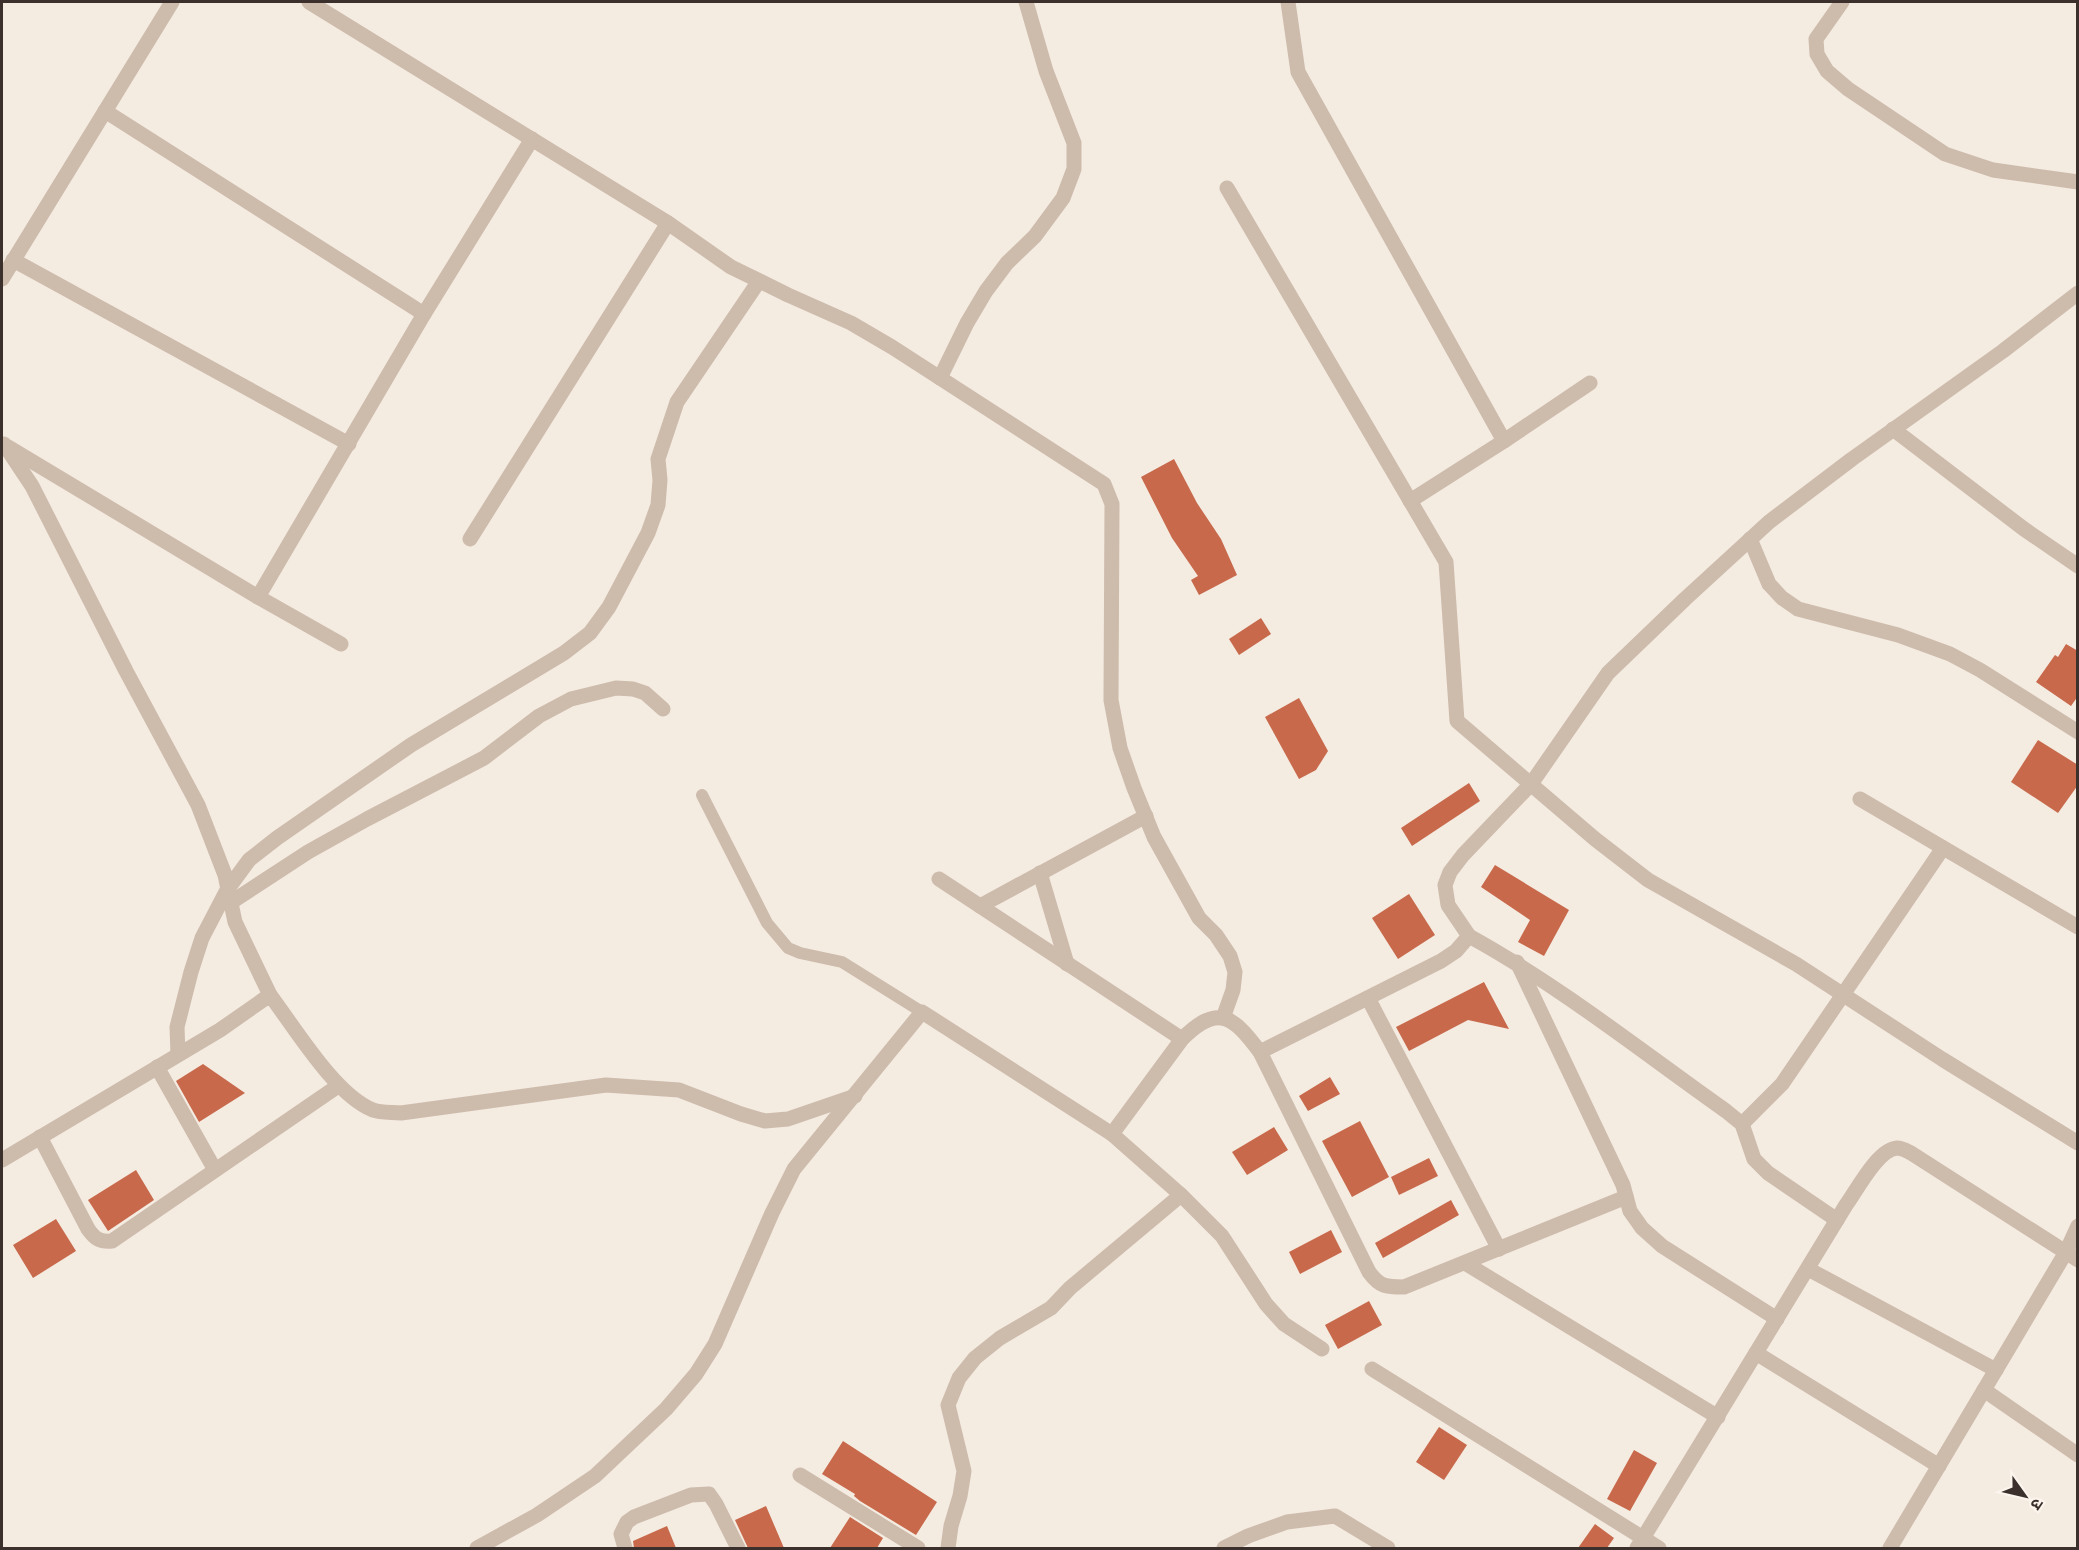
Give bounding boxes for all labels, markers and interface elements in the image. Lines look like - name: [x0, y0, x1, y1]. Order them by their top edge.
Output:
- north arrow: [1995, 1466, 2055, 1526]
- text: उ: [2027, 1495, 2046, 1513]

